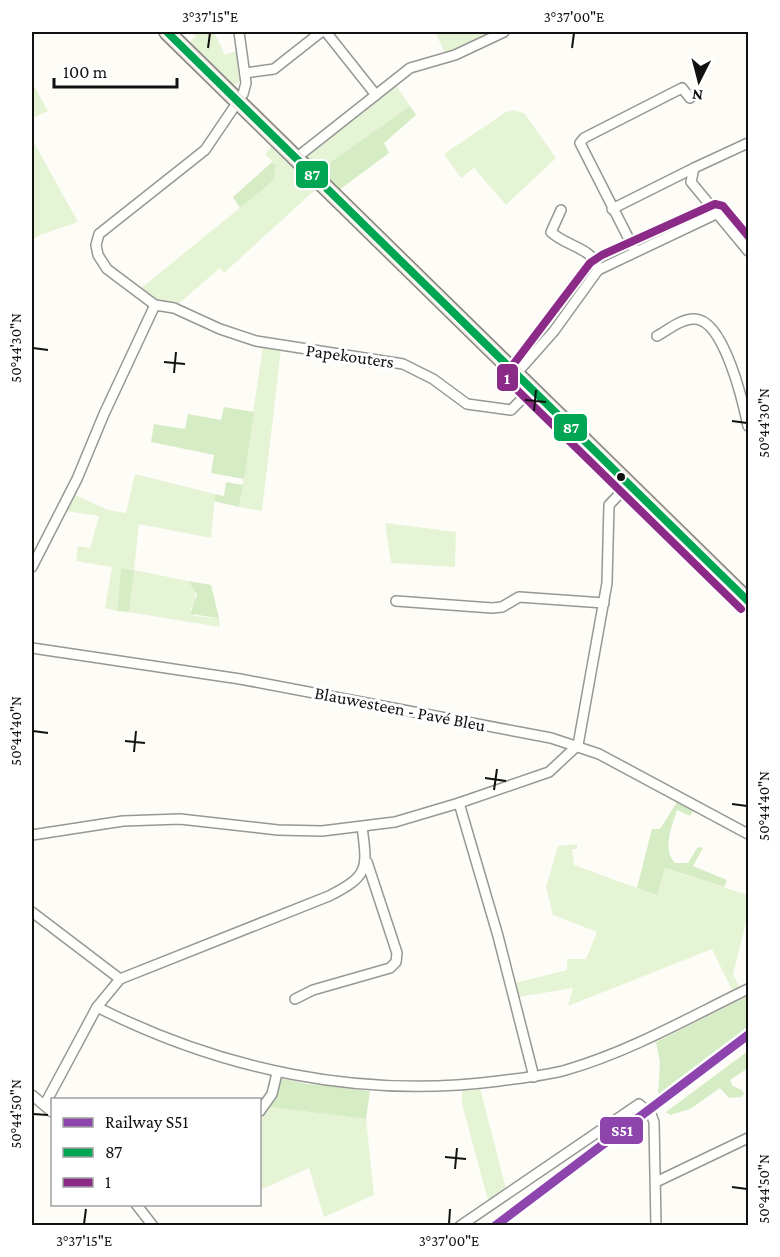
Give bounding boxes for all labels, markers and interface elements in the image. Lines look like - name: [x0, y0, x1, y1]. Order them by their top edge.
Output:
- text: 3°37'15"E: [182, 9, 238, 25]
- text: 3°37'00"E: [544, 9, 604, 25]
- scale bar: [54, 51, 177, 89]
- north arrow: [669, 51, 729, 111]
- text: 100 m: [63, 62, 108, 82]
- text: N: [691, 86, 704, 104]
- line badge: 87: [295, 160, 329, 189]
- text: 87: [304, 166, 320, 183]
- text: 50°44'30"N: [8, 313, 24, 383]
- street label: Papekouters: [305, 340, 395, 372]
- line badge: 1: [496, 363, 519, 392]
- text: 1: [504, 370, 510, 387]
- text: 50°44'30"N: [756, 388, 772, 458]
- line badge: 87: [553, 413, 588, 442]
- text: 87: [563, 419, 579, 436]
- unlabelled marker: [615, 471, 627, 483]
- street label: Blauwesteen - Pavé Bleu: [313, 683, 488, 735]
- text: 50°44'40"N: [8, 696, 24, 766]
- text: 50°44'40"N: [756, 771, 772, 841]
- text: 50°44'50"N: [8, 1079, 24, 1149]
- legend: [51, 1098, 261, 1206]
- text: Railway S51: [105, 1112, 188, 1132]
- line badge: S51: [599, 1116, 644, 1145]
- text: S51: [611, 1122, 633, 1139]
- text: 87: [105, 1142, 122, 1162]
- text: 50°44'50"N: [756, 1154, 772, 1224]
- text: 1: [105, 1172, 111, 1192]
- text: 3°37'15"E: [56, 1233, 112, 1249]
- text: 3°37'00"E: [419, 1233, 479, 1249]

